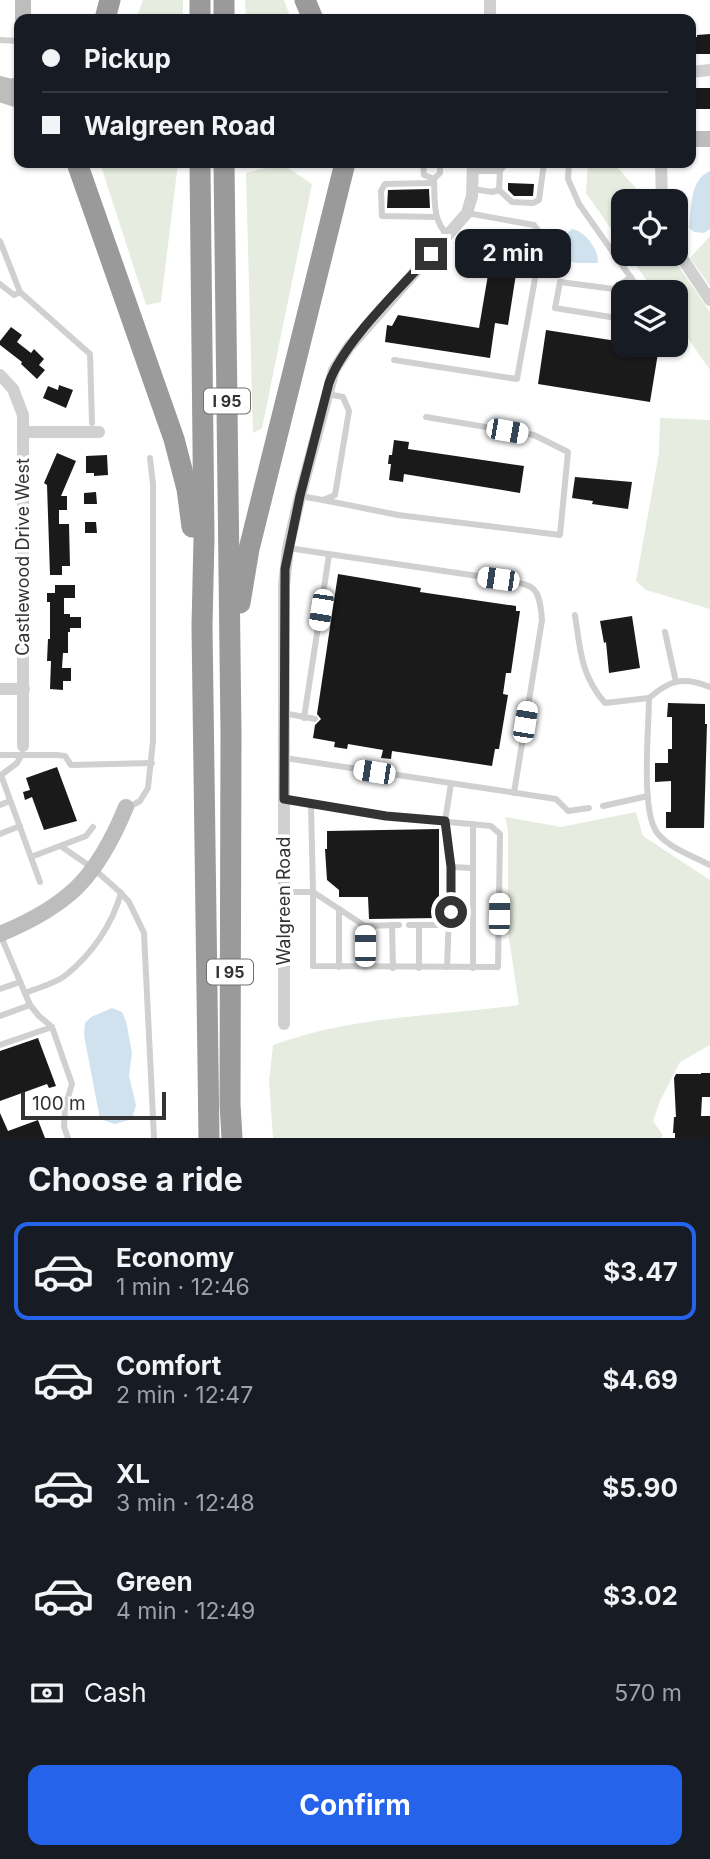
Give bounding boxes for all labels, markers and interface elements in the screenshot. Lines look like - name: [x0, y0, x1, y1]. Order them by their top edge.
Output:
- text: Pickup: [84, 43, 171, 74]
- text: Walgreen Road: [84, 110, 276, 141]
- map controls: [611, 189, 688, 357]
- button: locate: [611, 189, 688, 266]
- callout: 2 min: [456, 230, 571, 278]
- route end: [415, 238, 447, 270]
- text: 2 min: [482, 239, 544, 267]
- button: layers: [611, 280, 688, 357]
- road number: I 95: [204, 388, 250, 414]
- car: [485, 417, 530, 445]
- street label: Castlewood Drive West: [12, 458, 33, 656]
- car: [476, 566, 521, 592]
- car: [308, 588, 335, 632]
- car: [512, 700, 539, 744]
- car: [352, 758, 397, 786]
- street label: Walgreen Road: [273, 837, 294, 965]
- car: [489, 893, 510, 935]
- route start: [435, 896, 467, 928]
- car: [355, 925, 376, 967]
- road number: I 95: [207, 960, 253, 984]
- scale bar: [21, 1089, 166, 1121]
- text: 100 m: [32, 1092, 86, 1115]
- text: Choose a ride: [28, 1160, 243, 1199]
- icon: car: [32, 1240, 95, 1303]
- text: Economy: [116, 1242, 234, 1273]
- text: $3.47: [603, 1256, 678, 1287]
- text: 1 min · 12:46: [116, 1273, 250, 1301]
- icon: car: [32, 1348, 95, 1411]
- text: Comfort: [116, 1350, 221, 1381]
- text: $4.69: [603, 1364, 678, 1395]
- text: 2 min · 12:47: [116, 1381, 253, 1409]
- icon: car: [32, 1456, 95, 1519]
- text: XL: [116, 1458, 150, 1489]
- text: $5.90: [602, 1472, 678, 1503]
- text: 3 min · 12:48: [116, 1489, 255, 1517]
- icon: car: [32, 1564, 95, 1627]
- text: Green: [116, 1566, 193, 1597]
- text: $3.02: [603, 1580, 678, 1611]
- text: 4 min · 12:49: [116, 1597, 255, 1625]
- icon: cash: [28, 1674, 66, 1712]
- text: Cash: [84, 1677, 147, 1708]
- text: 570 m: [614, 1679, 682, 1707]
- button: Confirm: [28, 1765, 682, 1845]

